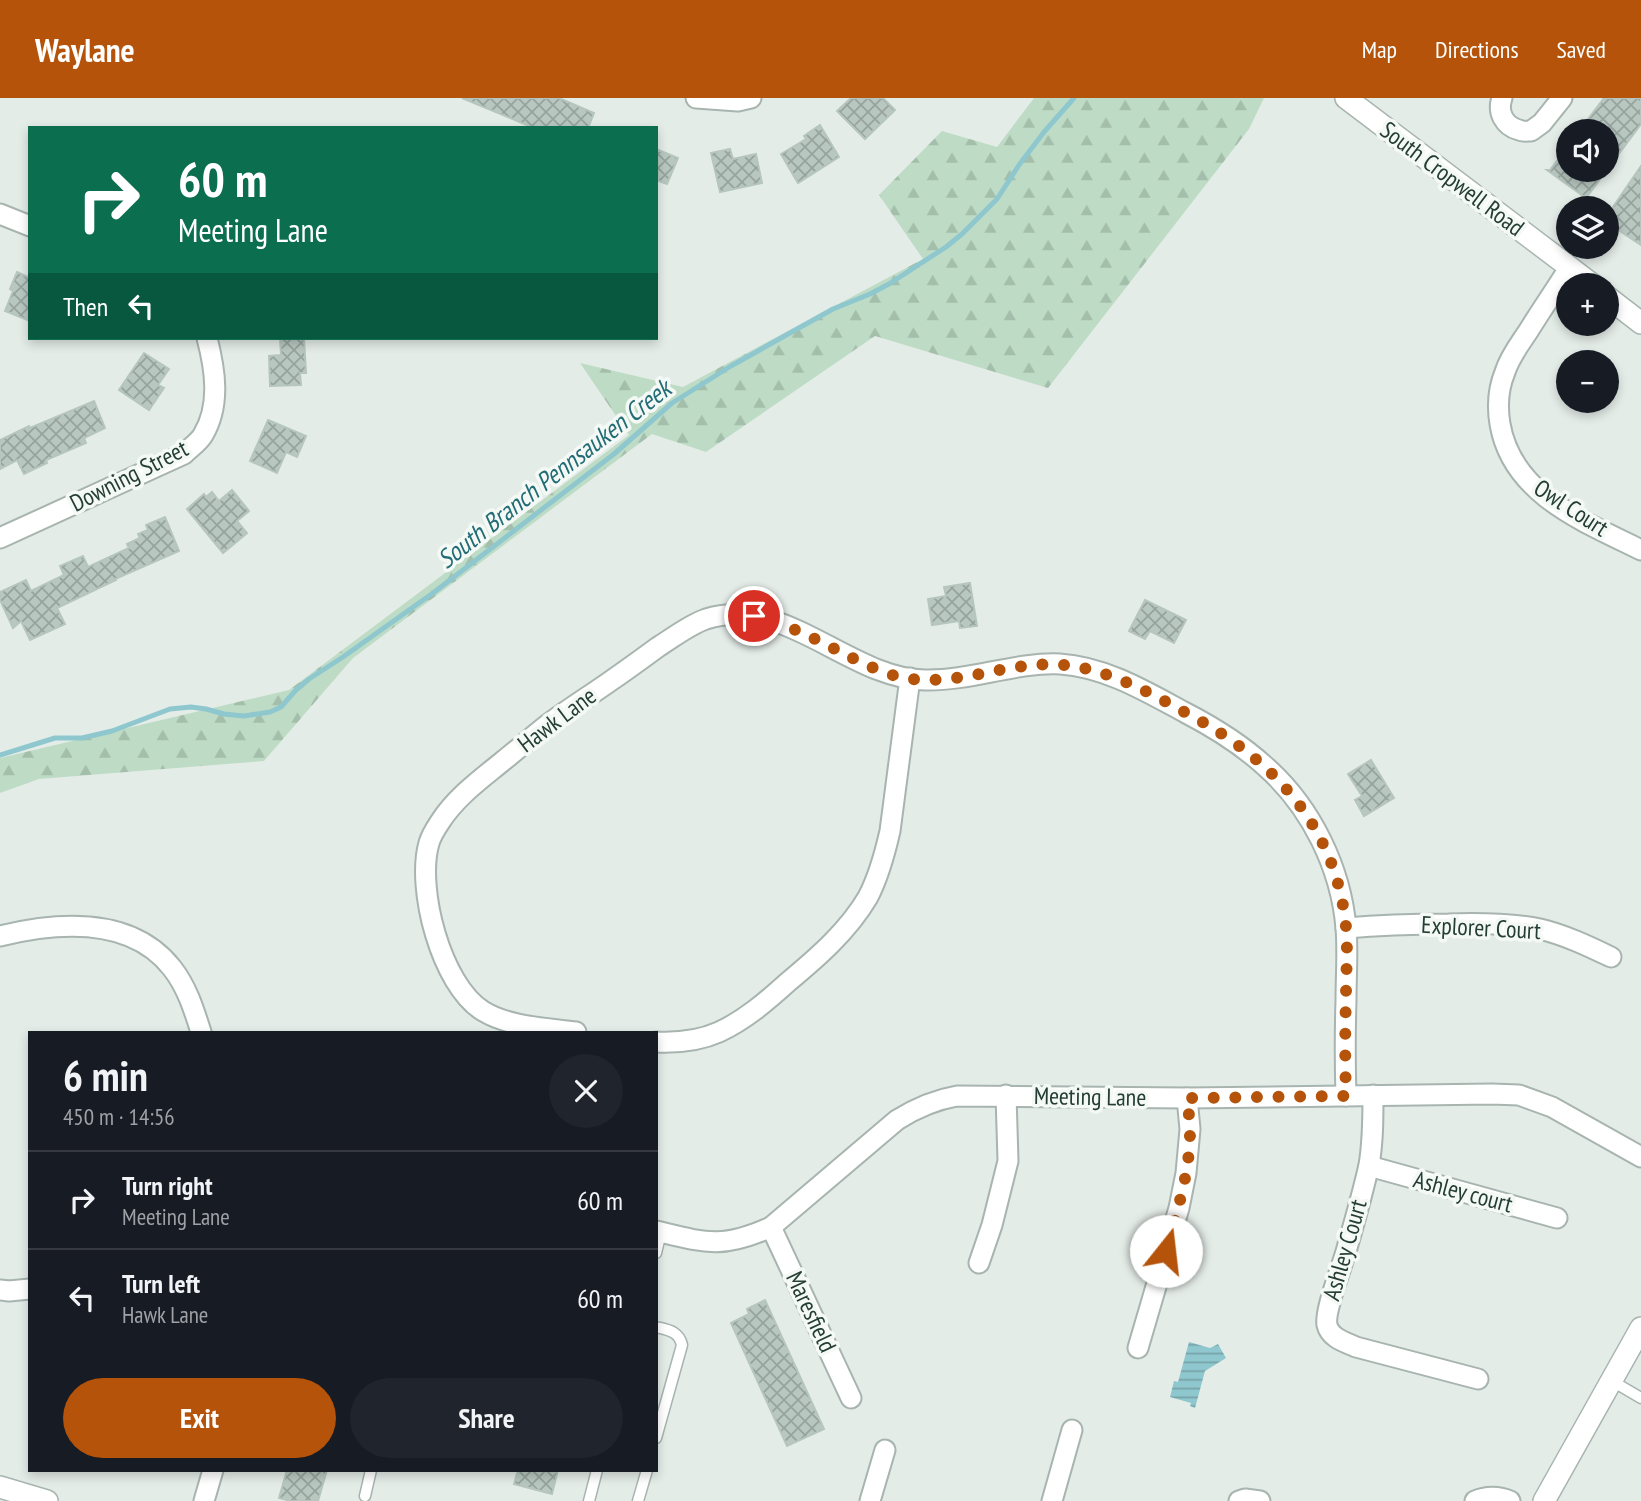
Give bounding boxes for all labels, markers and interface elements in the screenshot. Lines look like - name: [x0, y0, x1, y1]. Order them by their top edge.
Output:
- text: Waylane: [35, 28, 135, 71]
- text: Map: [1362, 34, 1397, 65]
- text: Directions: [1435, 34, 1519, 65]
- text: Saved: [1557, 34, 1606, 65]
- street label: South Cropwell Road: [1374, 114, 1530, 243]
- map controls: [1556, 119, 1619, 413]
- button: sound: [1556, 119, 1619, 182]
- text: 60 m: [178, 147, 267, 211]
- icon: right: [63, 154, 154, 245]
- button: layers: [1556, 196, 1619, 259]
- text: Meeting Lane: [178, 209, 328, 251]
- button: +: [1556, 273, 1619, 336]
- icon: left: [122, 287, 160, 325]
- text: Then: [63, 290, 108, 323]
- button: −: [1556, 350, 1619, 413]
- water label: South Branch Pennsauken Creek: [430, 370, 679, 575]
- street label: Downing Street: [65, 432, 193, 518]
- street label: Owl Court: [1528, 472, 1615, 543]
- pin: [724, 586, 784, 646]
- icon: arrive: [735, 597, 773, 635]
- street label: Hawk Lane: [511, 680, 602, 759]
- street label: Explorer Court: [1421, 909, 1542, 946]
- text: 6 min: [63, 1048, 148, 1103]
- button: close: [549, 1054, 623, 1128]
- street label: Meeting Lane: [1034, 1080, 1146, 1113]
- text: 450 m · 14:56: [63, 1102, 175, 1131]
- street label: Ashley court: [1410, 1163, 1516, 1220]
- text: Turn right: [122, 1169, 213, 1202]
- icon: right: [63, 1181, 101, 1219]
- text: 60 m: [577, 1184, 623, 1217]
- street label: Ashley Court: [1315, 1196, 1374, 1304]
- text: Meeting Lane: [122, 1202, 230, 1231]
- position arrow: [1129, 1214, 1203, 1288]
- street label: Maresfield: [779, 1266, 844, 1357]
- text: Turn left: [122, 1267, 200, 1300]
- icon: left: [63, 1279, 101, 1317]
- text: 60 m: [577, 1282, 623, 1315]
- text: Hawk Lane: [122, 1300, 208, 1329]
- button: Exit: [63, 1378, 336, 1458]
- button: Share: [350, 1378, 623, 1458]

